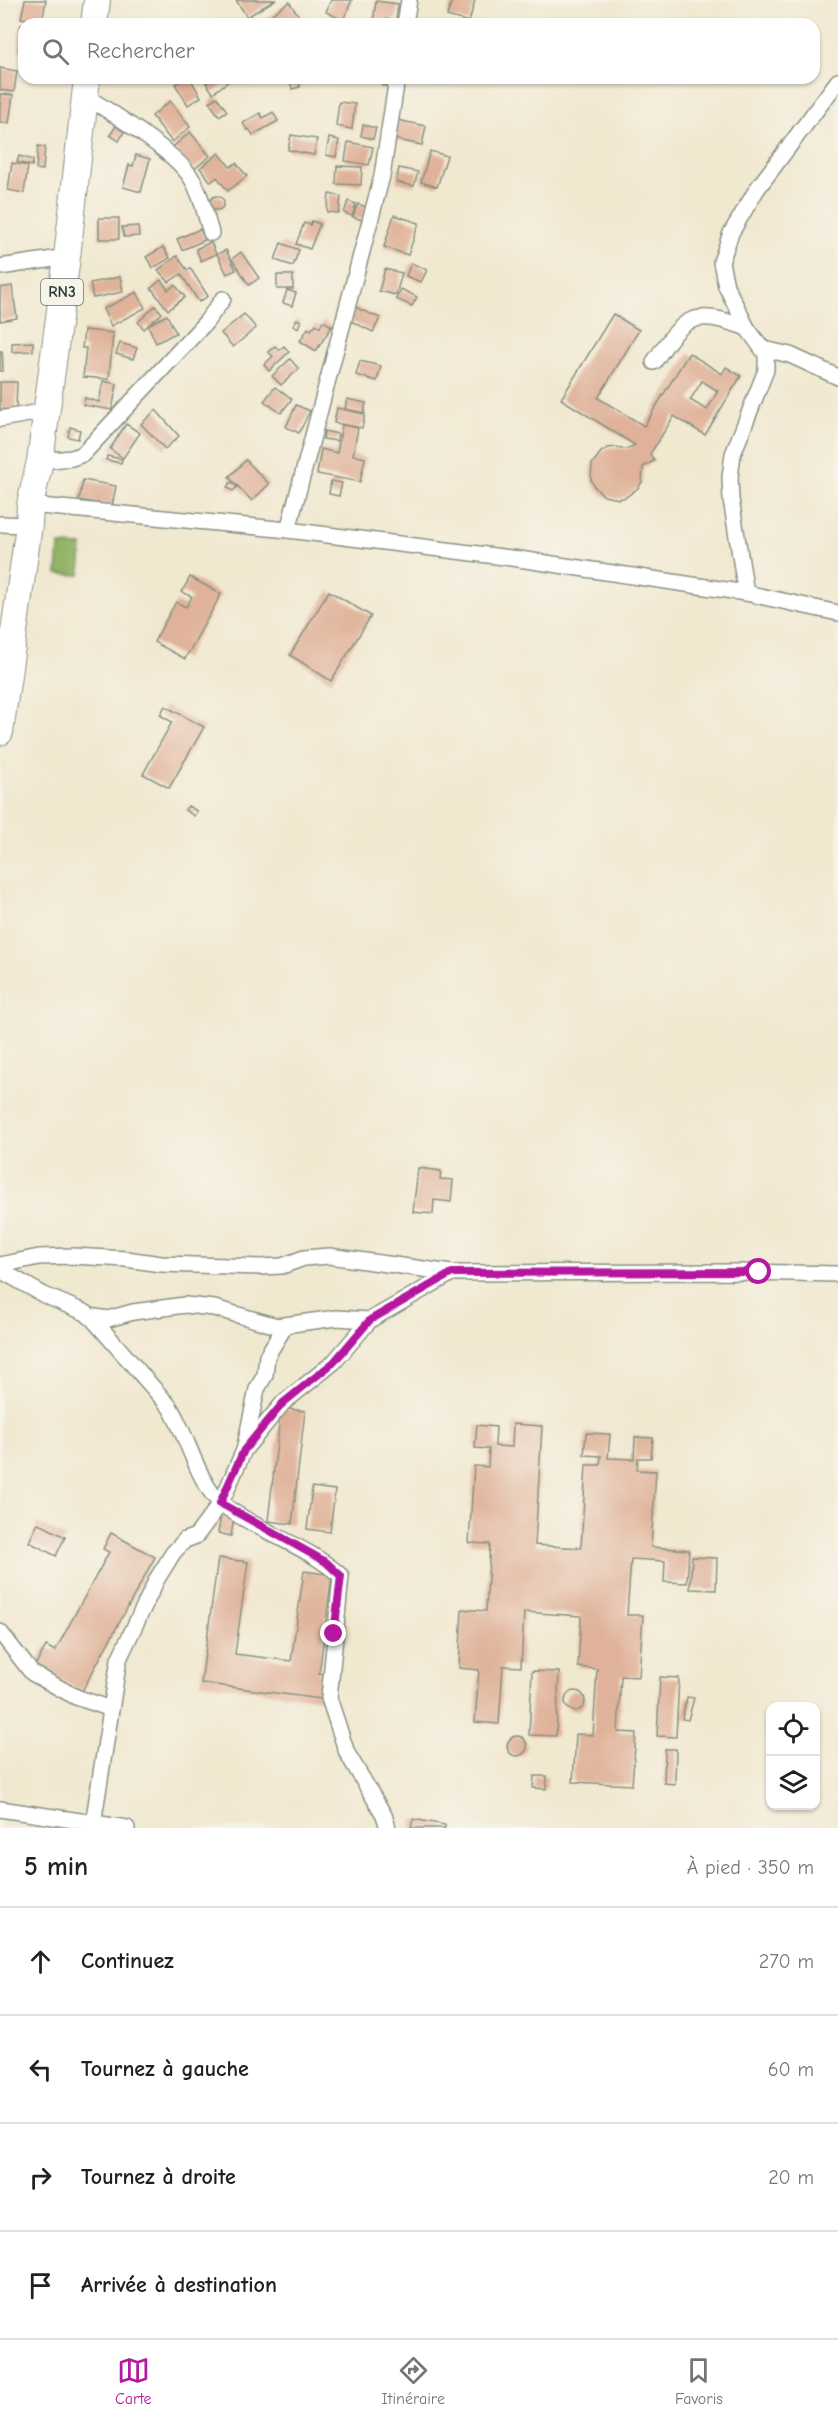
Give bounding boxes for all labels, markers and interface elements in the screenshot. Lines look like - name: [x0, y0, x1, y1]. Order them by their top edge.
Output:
- search box: [18, 18, 820, 84]
- icon: search: [39, 35, 72, 68]
- text: Rechercher: [87, 38, 195, 64]
- road number: RN3: [41, 279, 83, 305]
- route start: [745, 1258, 771, 1284]
- route end: [320, 1620, 346, 1646]
- map controls: [766, 1702, 820, 1810]
- button: locate: [766, 1702, 820, 1756]
- button: layers: [766, 1756, 820, 1810]
- text: 5 min: [24, 1852, 88, 1882]
- text: À pied · 350 m: [687, 1856, 814, 1879]
- icon: ahead: [24, 1945, 57, 1978]
- text: Continuez: [81, 1948, 174, 1974]
- text: 270 m: [759, 1950, 814, 1973]
- icon: left: [24, 2053, 57, 2086]
- text: Tournez à gauche: [81, 2056, 249, 2082]
- text: 60 m: [768, 2058, 814, 2081]
- icon: right: [24, 2161, 57, 2194]
- text: Tournez à droite: [81, 2164, 236, 2190]
- text: 20 m: [768, 2166, 814, 2189]
- icon: arrive: [24, 2269, 57, 2302]
- text: Arrivée à destination: [81, 2272, 277, 2298]
- tab: Carte: [115, 2354, 152, 2408]
- tab: Itinéraire: [382, 2354, 445, 2408]
- tab: Favoris: [675, 2354, 723, 2408]

